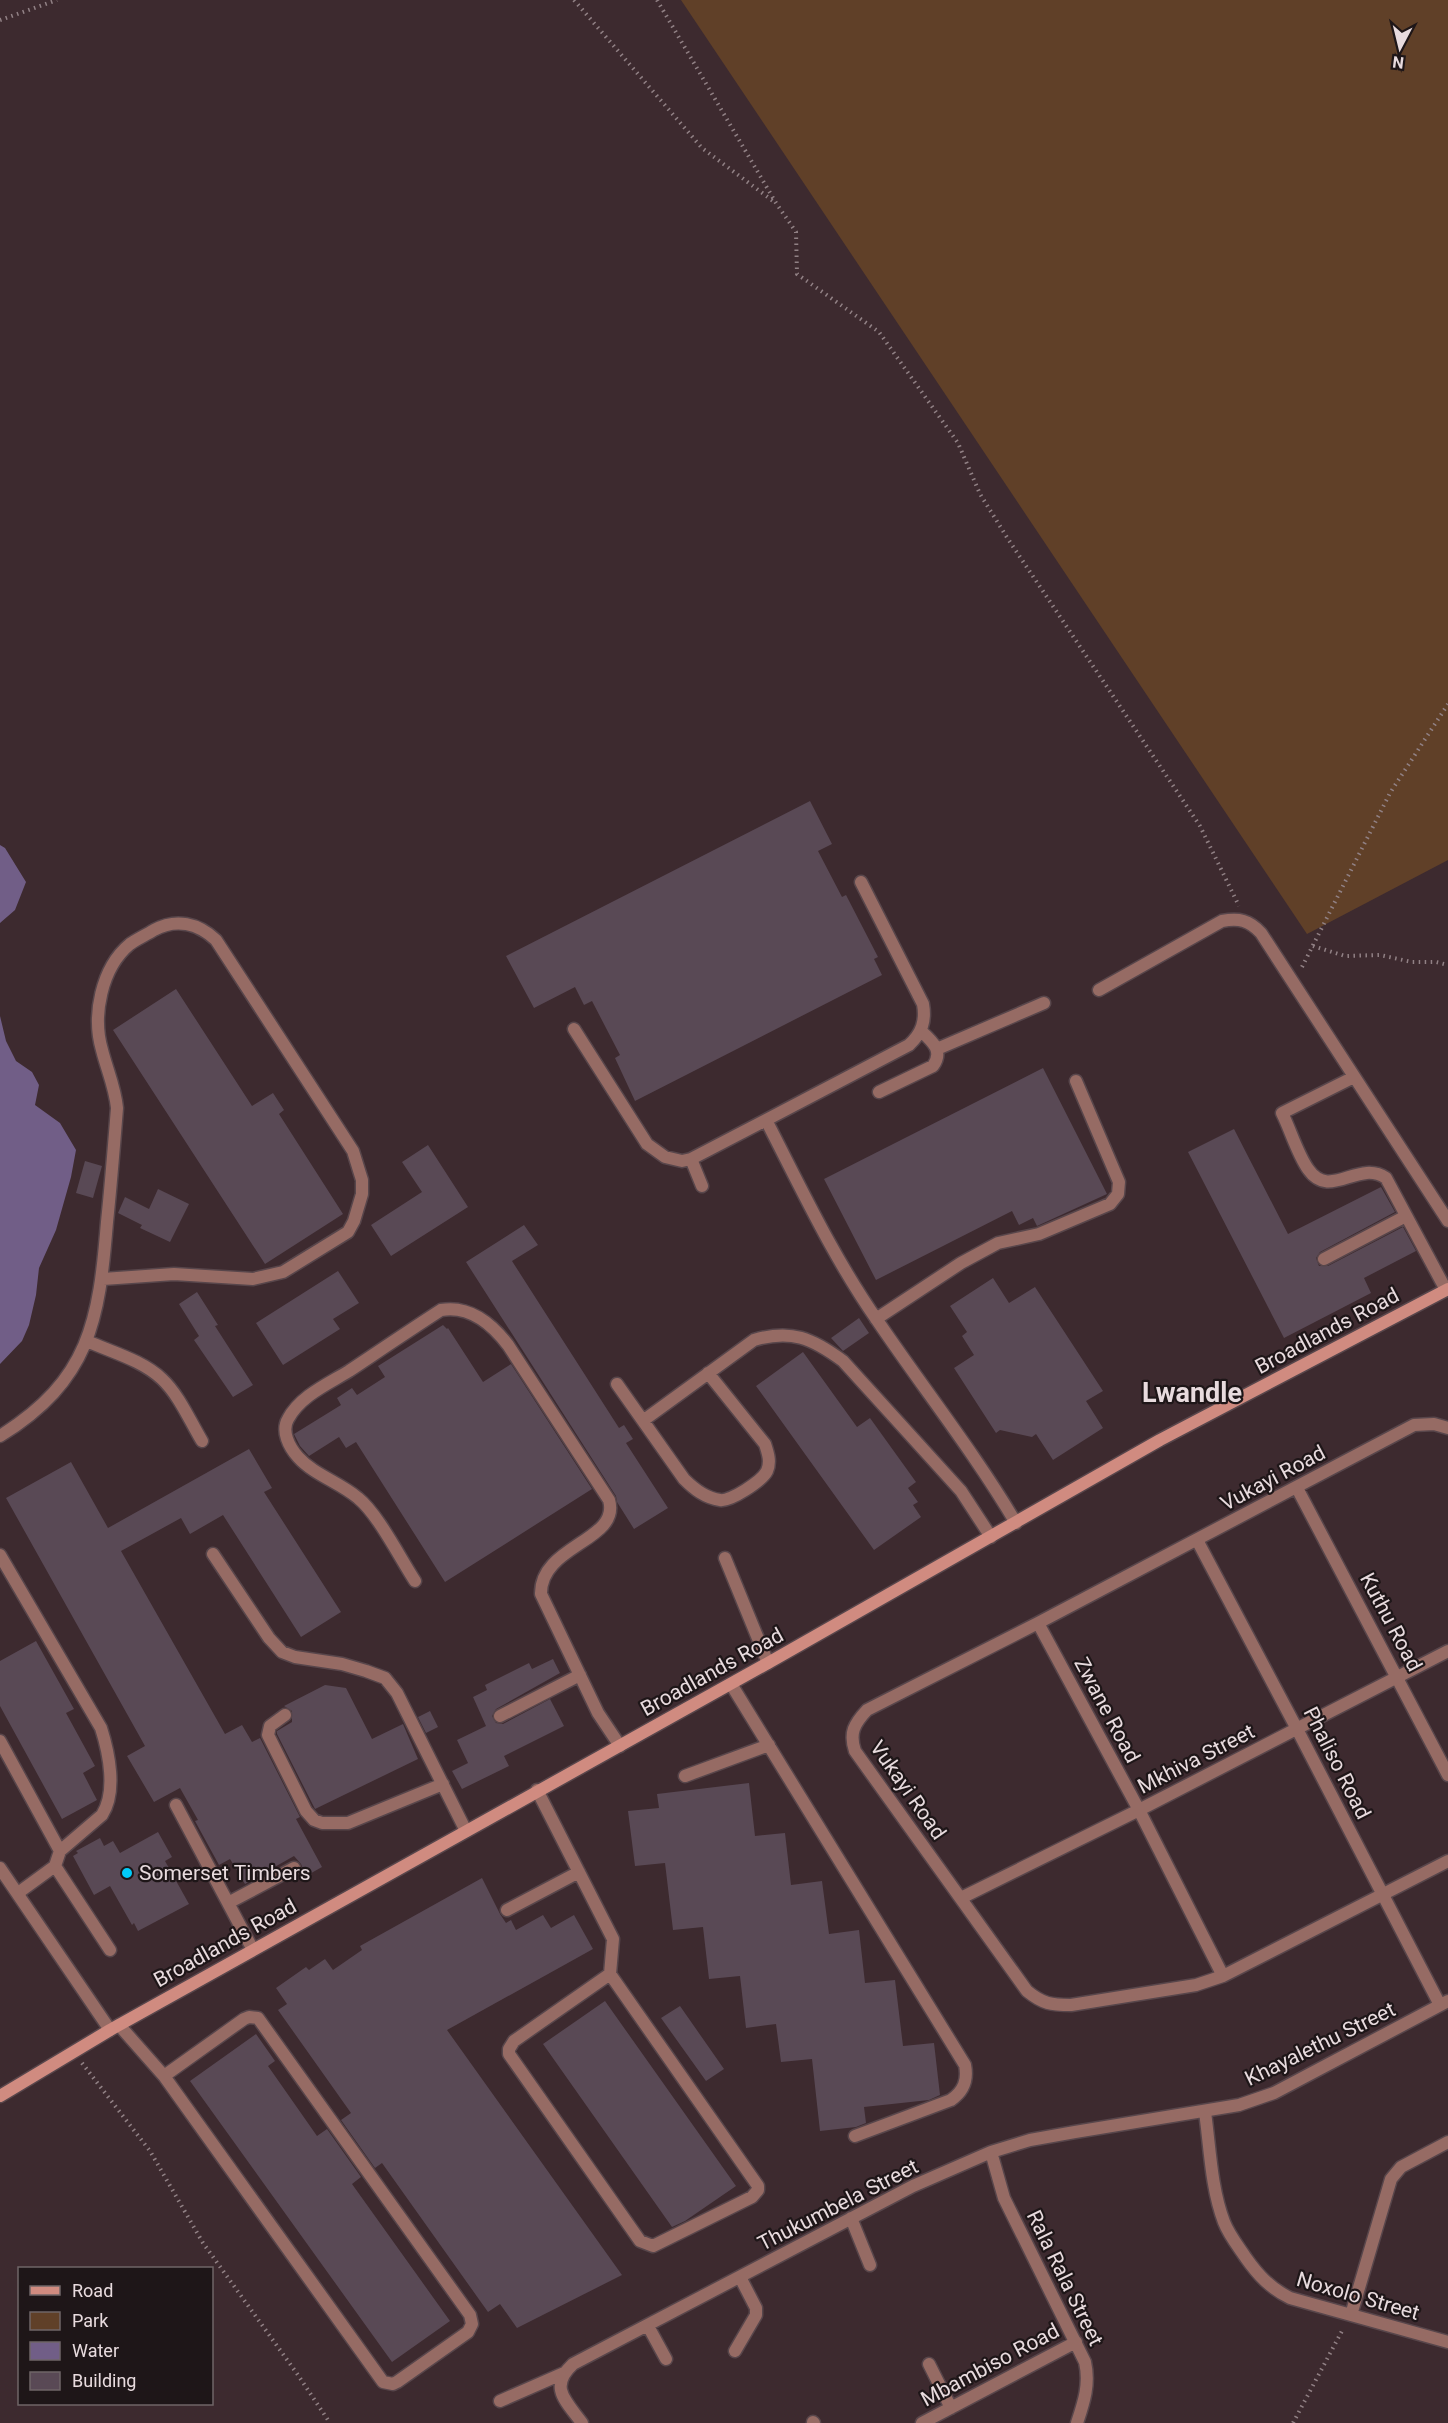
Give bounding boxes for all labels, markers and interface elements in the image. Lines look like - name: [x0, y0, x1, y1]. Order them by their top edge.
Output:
- north arrow: [1370, 18, 1430, 78]
- text: N: [1391, 52, 1405, 73]
- street label: Broadlands Road: [1251, 1283, 1403, 1379]
- district label: Lwandle: [1142, 1377, 1242, 1409]
- street label: Vukayi Road: [1217, 1440, 1329, 1516]
- street label: Kuthu Road: [1355, 1569, 1427, 1675]
- street label: Broadlands Road: [636, 1623, 788, 1721]
- street label: Zwane Road: [1069, 1653, 1145, 1767]
- street label: Phaliso Road: [1298, 1703, 1376, 1823]
- street label: Mkhiva Street: [1134, 1719, 1258, 1799]
- street label: Vukayi Road: [865, 1736, 951, 1844]
- place label: Somerset Timbers: [139, 1861, 311, 1885]
- marker: Somerset Timbers: [120, 1866, 134, 1880]
- street label: Broadlands Road: [149, 1894, 301, 1992]
- street label: Khayalethu Street: [1241, 1997, 1399, 2091]
- street label: Thukumbela Street: [754, 2154, 922, 2256]
- street label: Rala Rala Street: [1022, 2206, 1108, 2350]
- legend: [18, 2267, 213, 2405]
- street label: Noxolo Street: [1294, 2267, 1422, 2325]
- text: Road: [72, 2280, 113, 2301]
- text: Park: [72, 2310, 109, 2331]
- street label: Mbambiso Road: [917, 2318, 1063, 2412]
- text: Water: [72, 2340, 119, 2361]
- text: Building: [72, 2370, 136, 2391]

